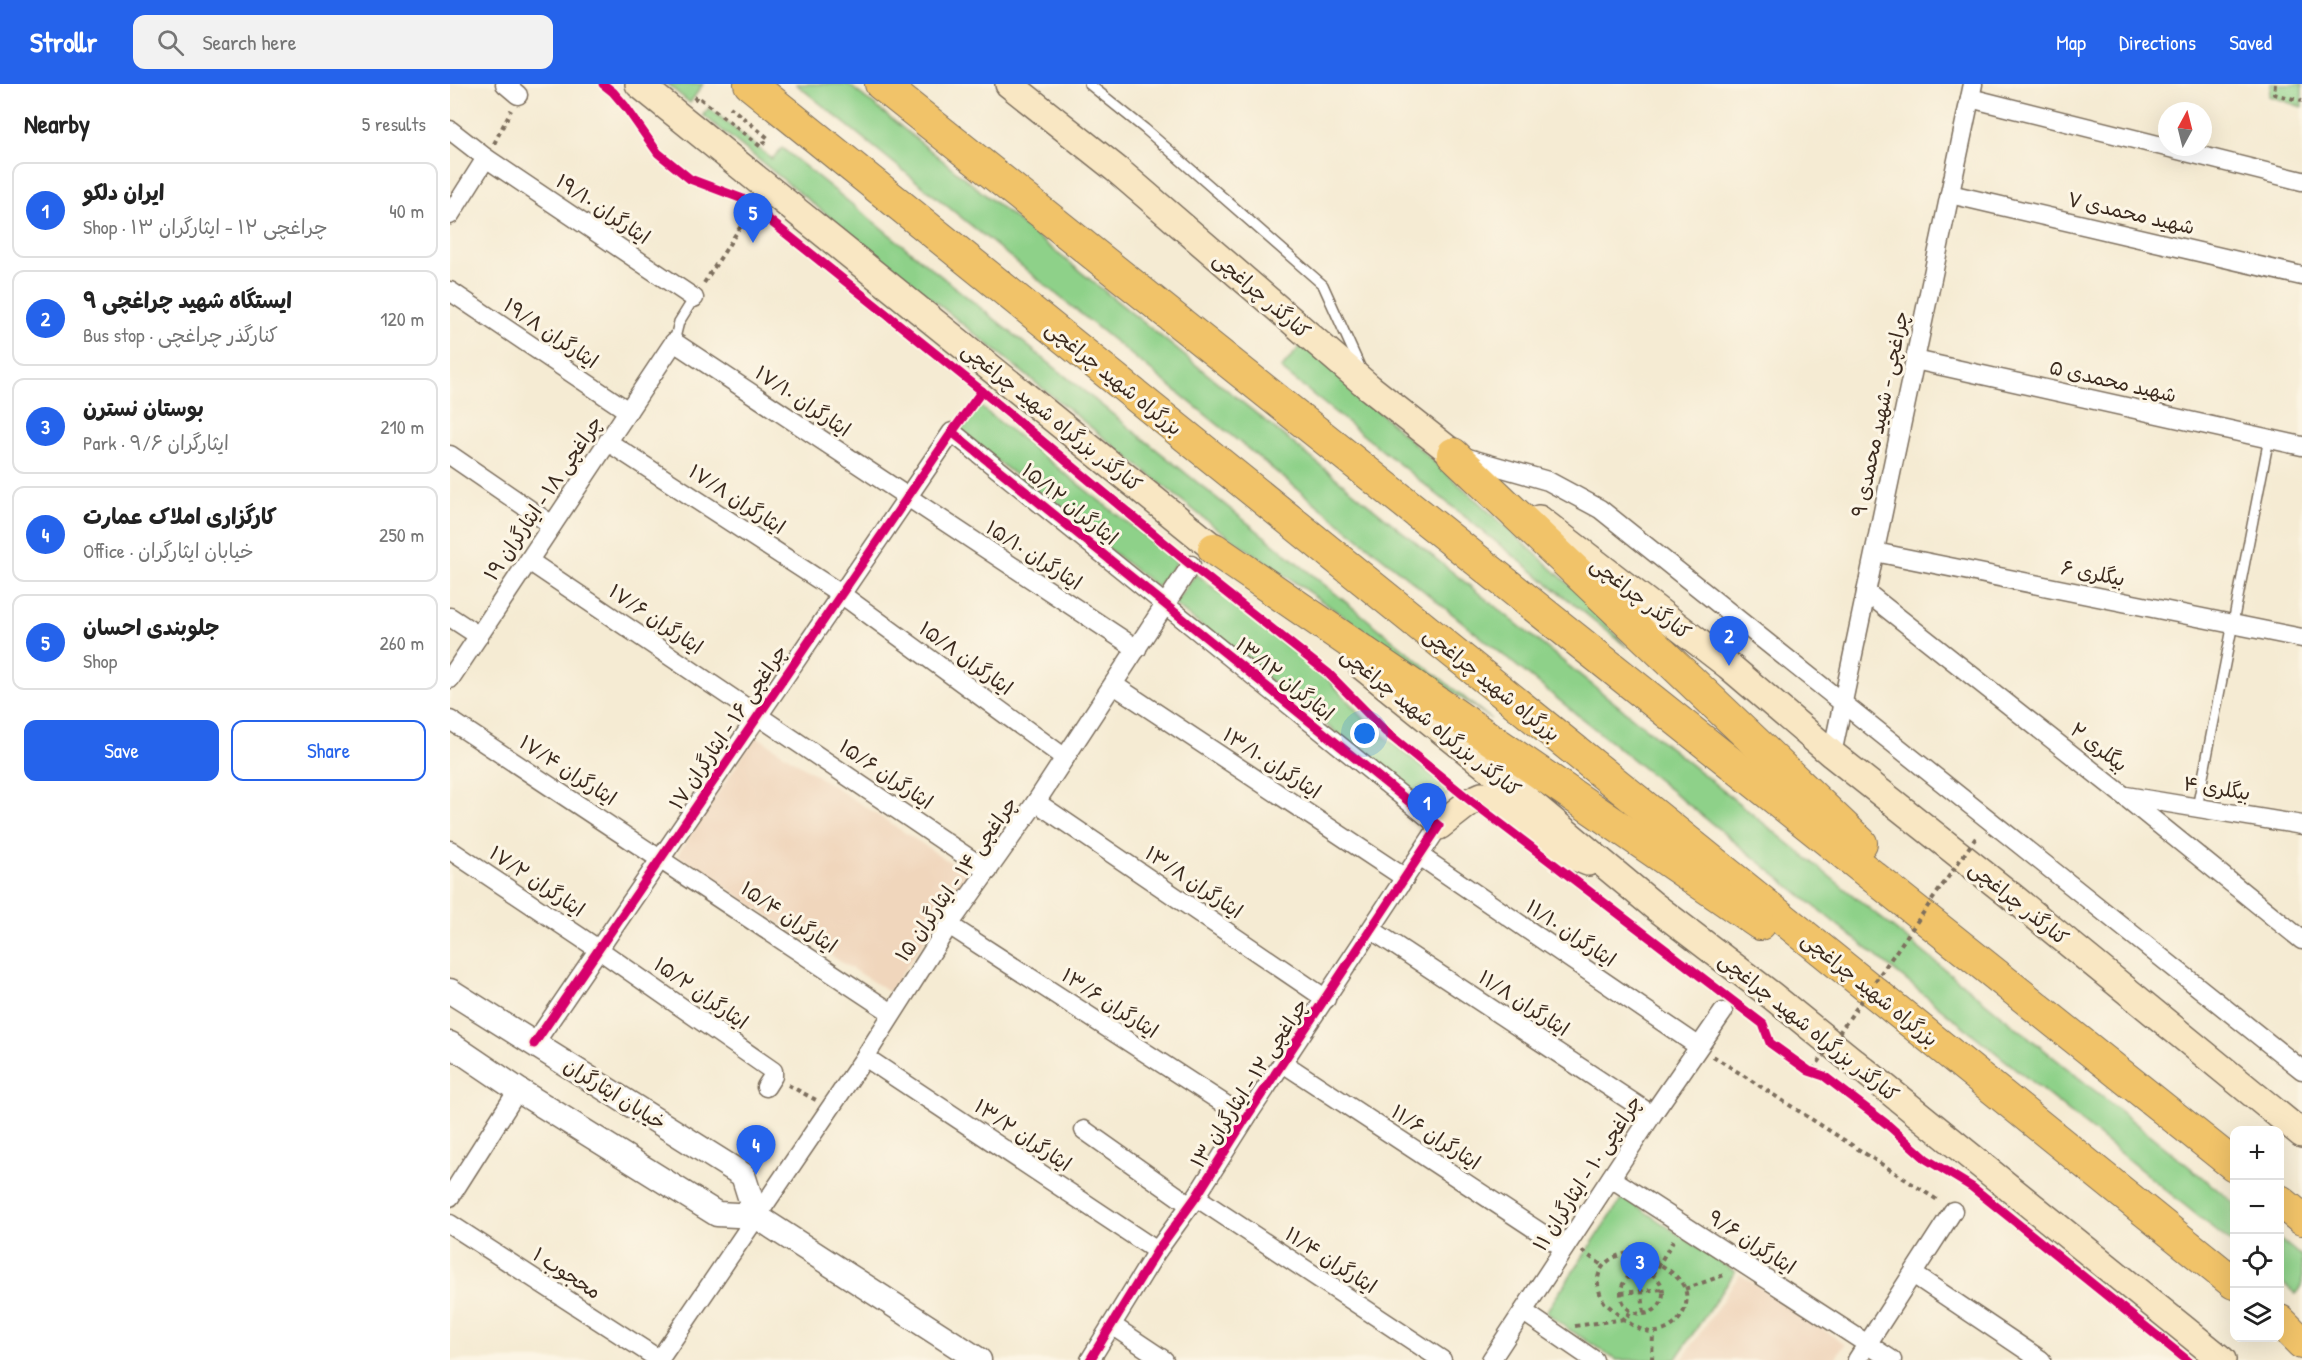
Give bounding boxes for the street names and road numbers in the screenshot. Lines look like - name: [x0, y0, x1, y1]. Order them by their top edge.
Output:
- street label: ایثارگران ۱۹/۱۰: [551, 167, 656, 250]
- street label: شهید محمدی ۷: [2065, 185, 2197, 240]
- street label: کنارگذر چراغچی: [1208, 245, 1317, 344]
- street label: ایثارگران ۱۹/۸: [499, 291, 604, 374]
- street label: ۹ چراغچی - شهید محمدی: [1844, 308, 1915, 520]
- street label: بزرگراه شهید چراغچی: [1040, 314, 1188, 441]
- street label: کنارگذر بزرگراه شهید چراغچی: [957, 336, 1148, 498]
- street label: شهید محمدی ۵: [2047, 353, 2179, 408]
- street label: ایثارگران ۱۷/۱۰: [750, 359, 856, 442]
- street label: چراغچی ۱۸ - ایثارگران ۱۹: [477, 410, 608, 586]
- street label: ایثارگران ۱۵/۱۲: [1017, 456, 1124, 551]
- street label: ایثارگران ۱۷/۸: [684, 457, 791, 540]
- street label: ایثارگران ۱۵/۱۰: [981, 513, 1088, 596]
- street label: کنارگذر چراغچی: [1586, 550, 1697, 645]
- street label: بیگلری ۶: [2059, 553, 2127, 592]
- street label: ایثارگران ۱۷/۶: [604, 577, 709, 660]
- street label: ایثارگران ۱۵/۸: [914, 614, 1019, 701]
- street label: بزرگراه شهید چراغچی: [1418, 620, 1566, 747]
- street label: ایثارگران ۱۳/۱۲: [1231, 631, 1340, 727]
- street label: چراغچی ۱۶ - ایثارگران ۱۷: [662, 639, 793, 815]
- street label: کنارگذر بزرگراه شهید چراغچی: [1336, 641, 1527, 803]
- street label: بیگلری ۲: [2065, 716, 2134, 778]
- street label: ایثارگران ۱۳/۱۰: [1218, 721, 1327, 804]
- street label: ایثارگران ۱۷/۴: [514, 728, 622, 811]
- street label: ایثارگران ۱۵/۶: [834, 732, 939, 815]
- street label: بیگلری ۴: [2182, 769, 2253, 806]
- street label: چراغچی ۱۴ - ایثارگران ۱۵: [888, 791, 1023, 967]
- street label: ایثارگران ۱۷/۲: [484, 839, 590, 922]
- street label: ایثارگران ۱۳/۸: [1140, 839, 1248, 924]
- street label: کنارگذر چراغچی: [1964, 854, 2075, 951]
- street label: ایثارگران ۱۵/۴: [736, 874, 843, 959]
- street label: ایثارگران ۱۱/۱۰: [1521, 893, 1621, 973]
- street label: بزرگراه شهید چراغچی: [1796, 925, 1944, 1052]
- street label: کنارگذر بزرگراه شهید چراغچی: [1714, 946, 1905, 1108]
- street label: ایثارگران ۱۵/۲: [649, 950, 754, 1035]
- street label: ایثارگران ۱۳/۶: [1057, 961, 1164, 1044]
- street label: ایثارگران ۱۱/۸: [1474, 963, 1575, 1042]
- street label: چراغچی ۱۲ - ایثارگران ۱۳: [1184, 993, 1314, 1173]
- street label: خیابان ایثارگران: [559, 1051, 671, 1136]
- street label: چراغچی ۱۰ - ایثارگران ۱۱: [1526, 1089, 1647, 1256]
- street label: ایثارگران ۱۳/۲: [969, 1092, 1077, 1177]
- street label: ایثارگران ۱۱/۶: [1386, 1098, 1486, 1175]
- street label: ایثارگران ۹/۶: [1703, 1203, 1801, 1280]
- street label: ایثارگران ۱۱/۴: [1280, 1220, 1382, 1299]
- street label: محجوب ۱: [528, 1240, 607, 1305]

